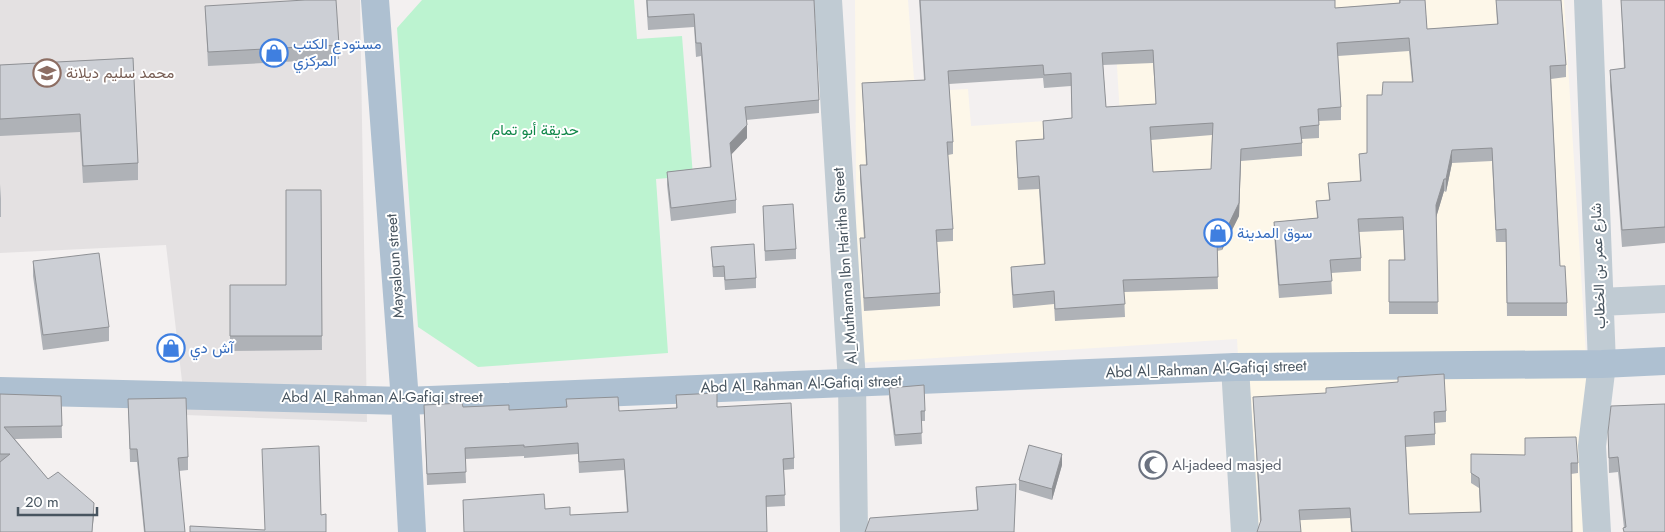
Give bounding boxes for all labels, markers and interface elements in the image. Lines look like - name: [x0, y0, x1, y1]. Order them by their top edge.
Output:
- place label: مستودع الكتب المركزي: [293, 33, 381, 74]
- shop icon: مستودع الكتب المركزي: [259, 38, 289, 68]
- school or university icon: محمد سليم ديلانة: [32, 58, 62, 88]
- place label: محمد سليم ديلانة: [66, 62, 174, 84]
- park label: حديقة أبو تمام: [491, 119, 579, 141]
- street label: Al_Muthanna Ibn Haritha Street: [827, 166, 863, 365]
- street label: شارع عمر بن الخطاب: [1585, 202, 1611, 330]
- street label: Maysaloun street: [380, 213, 410, 319]
- shop icon: سوق المدينة: [1203, 218, 1233, 248]
- place label: سوق المدينة: [1237, 222, 1312, 244]
- shop icon: آش دي: [156, 333, 186, 363]
- place label: آش دي: [190, 337, 235, 361]
- street label: Abd Al_Rahman Al-Gafiqi street: [1105, 354, 1307, 384]
- street label: Abd Al_Rahman Al-Gafiqi street: [700, 369, 902, 399]
- street label: Abd Al_Rahman Al-Gafiqi street: [281, 386, 483, 408]
- mosque icon: Al-jadeed masjed: [1138, 450, 1168, 480]
- place label: Al-jadeed masjed: [1172, 454, 1282, 476]
- scale bar: [18, 484, 96, 516]
- text: 20 m: [25, 491, 59, 513]

